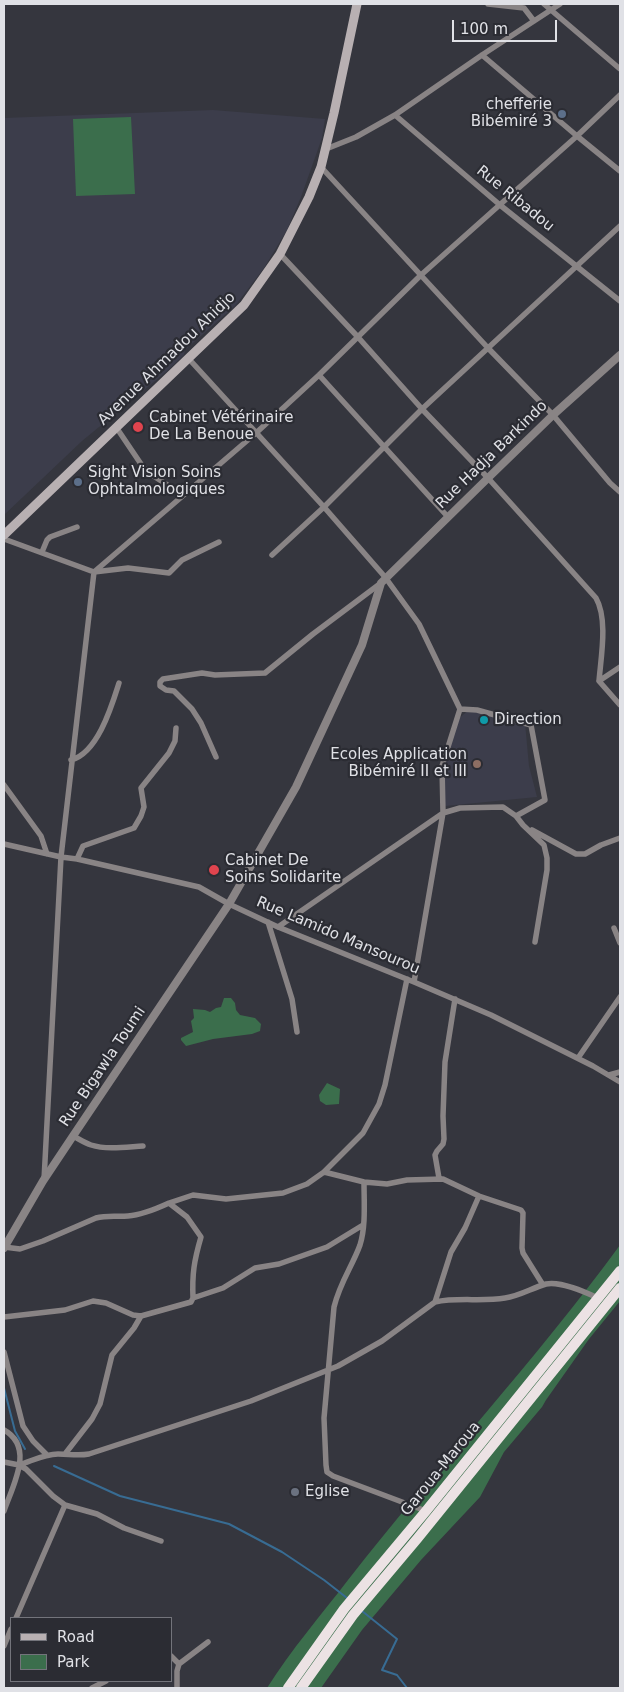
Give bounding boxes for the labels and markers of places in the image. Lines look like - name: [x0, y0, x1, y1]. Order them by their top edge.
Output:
- place label: chefferie Bibémiré 3: [471, 96, 552, 131]
- marker: chefferie Bibémiré 3: [556, 108, 568, 120]
- place label: Cabinet Vétérinaire De La Benoue: [149, 409, 293, 444]
- marker: Cabinet Vétérinaire De La Benoue: [131, 420, 145, 434]
- place label: Sight Vision Soins Ophtalmologiques: [88, 464, 225, 499]
- marker: Sight Vision Soins Ophtalmologiques: [72, 476, 84, 488]
- place label: Direction: [494, 711, 562, 729]
- marker: Direction: [478, 714, 490, 726]
- place label: Ecoles Application Bibémiré II et III: [330, 746, 467, 781]
- marker: Ecoles Application Bibémiré II et III: [471, 758, 483, 770]
- place label: Cabinet De Soins Solidarite: [225, 852, 341, 887]
- marker: Cabinet De Soins Solidarite: [207, 863, 221, 877]
- place label: Eglise: [305, 1483, 349, 1501]
- marker: Eglise: [289, 1486, 301, 1498]

